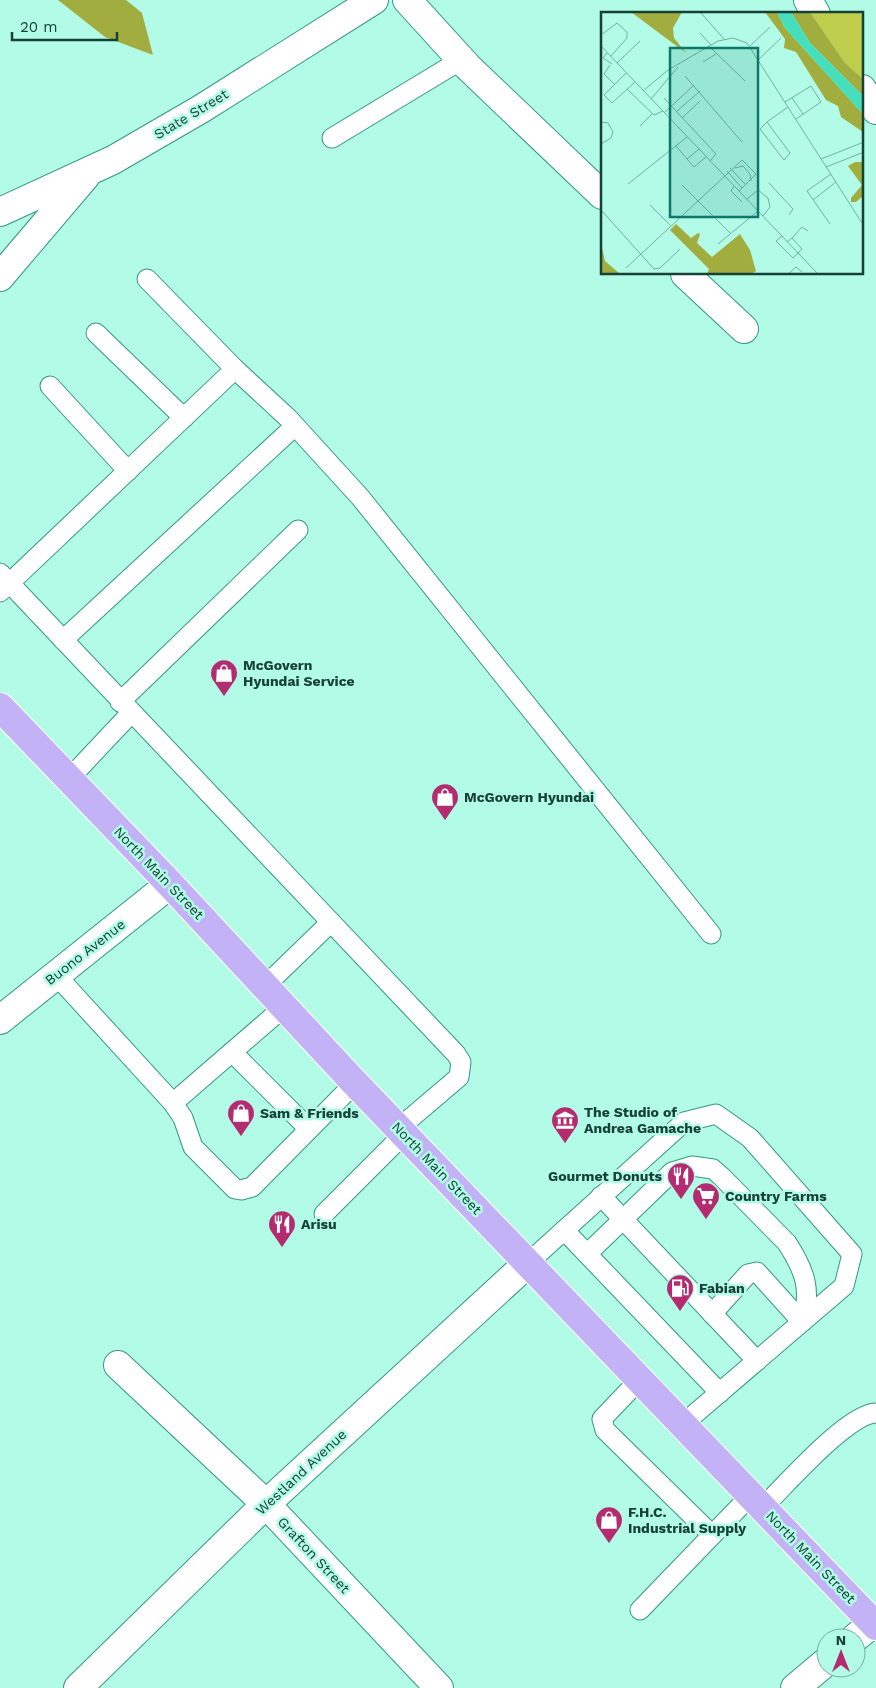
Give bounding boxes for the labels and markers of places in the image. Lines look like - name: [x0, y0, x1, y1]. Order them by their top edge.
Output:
- place label: McGovern Hyundai Service: [243, 657, 355, 689]
- shop icon: McGovern Hyundai Service: [209, 658, 239, 697]
- shop icon: McGovern Hyundai: [430, 782, 460, 821]
- place label: McGovern Hyundai: [464, 789, 594, 805]
- shop icon: Sam & Friends: [226, 1098, 256, 1137]
- place label: The Studio of Andrea Gamache: [584, 1104, 701, 1136]
- place label: Sam & Friends: [260, 1105, 359, 1121]
- museum icon: The Studio of Andrea Gamache: [550, 1105, 580, 1144]
- restaurant icon: Gourmet Donuts: [666, 1161, 696, 1200]
- place label: Gourmet Donuts: [548, 1168, 663, 1184]
- supermarket icon: Country Farms: [691, 1181, 721, 1220]
- place label: Country Farms: [725, 1188, 827, 1204]
- restaurant icon: Arisu: [267, 1209, 297, 1248]
- place label: Arisu: [301, 1216, 337, 1232]
- fuel station icon: Fabian: [665, 1273, 695, 1312]
- place label: Fabian: [699, 1280, 745, 1296]
- place label: F.H.C. Industrial Supply: [628, 1504, 746, 1536]
- shop icon: F.H.C. Industrial Supply: [594, 1505, 624, 1544]

